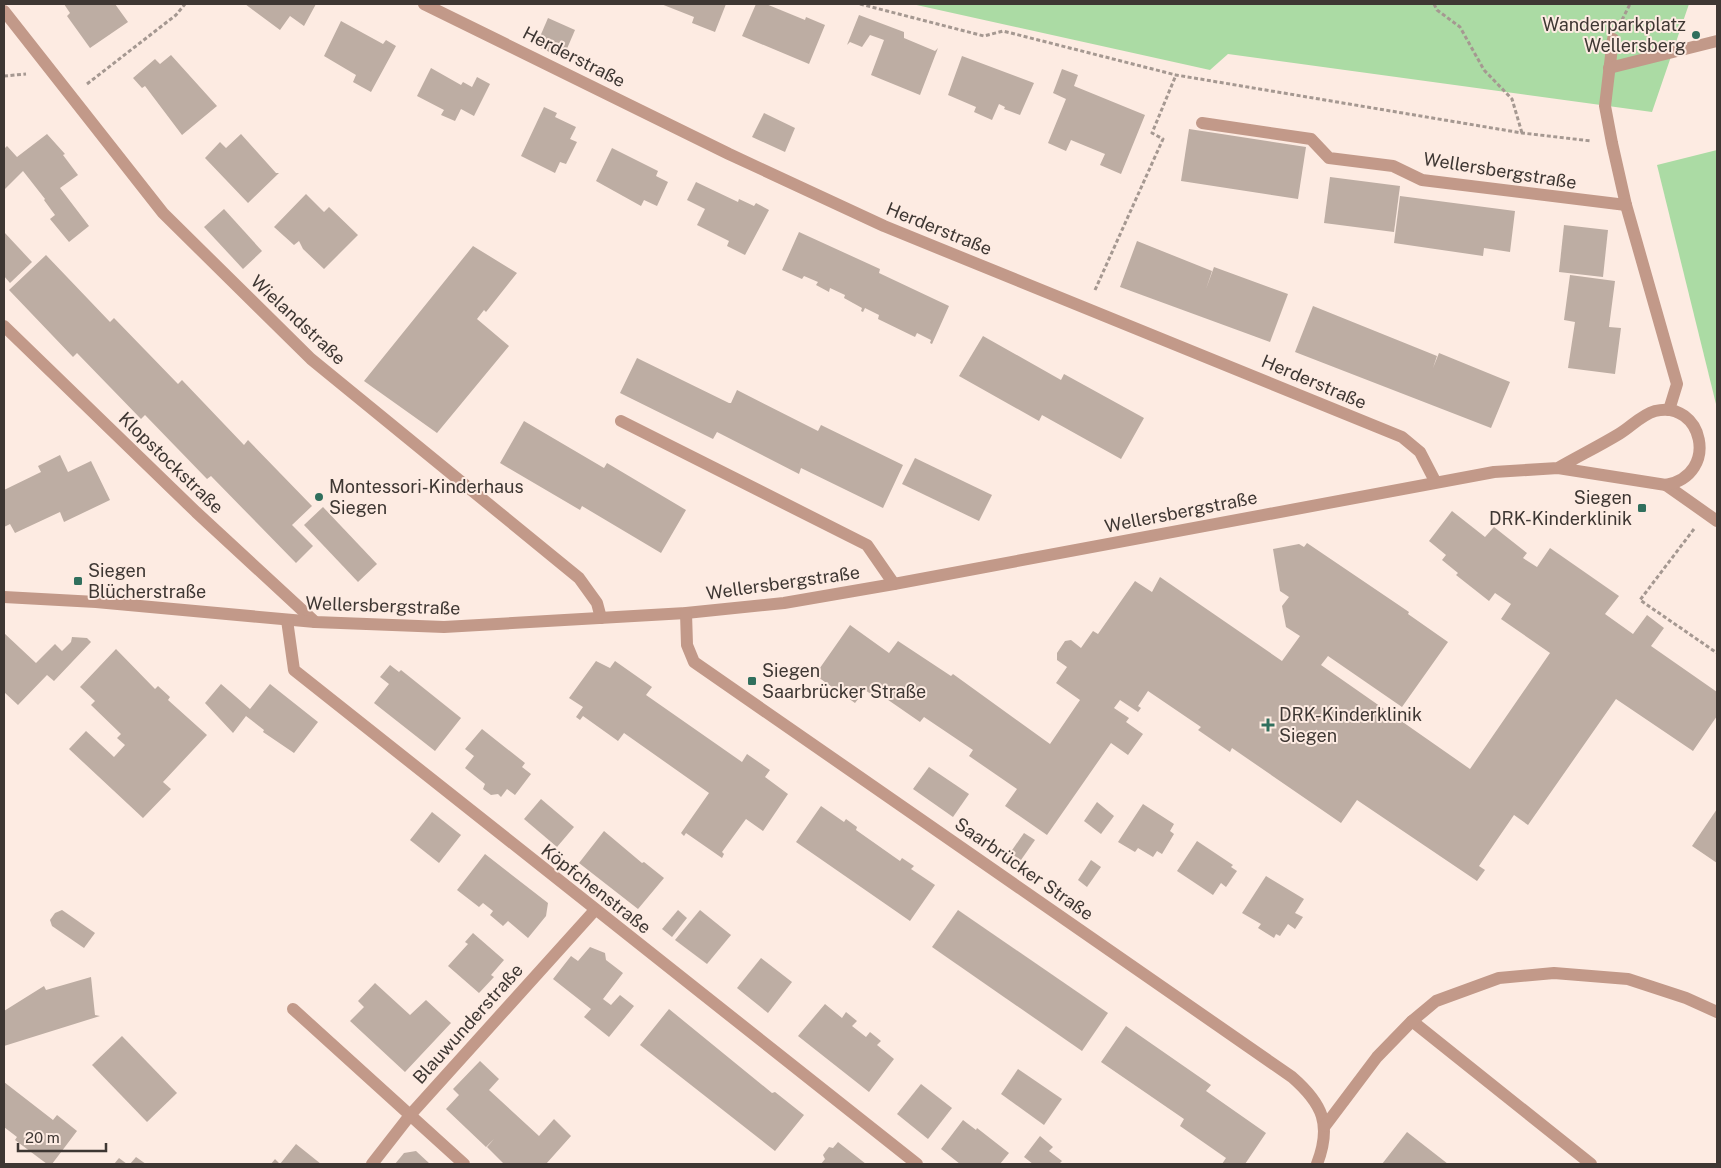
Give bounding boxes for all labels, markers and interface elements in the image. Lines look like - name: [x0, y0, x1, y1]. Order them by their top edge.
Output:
- place label: Wanderparkplatz Wellersberg: [1542, 14, 1686, 56]
- street label: Herderstraße: [520, 22, 629, 91]
- marker: Wanderparkplatz Wellersberg: [1690, 29, 1702, 41]
- street label: Wellersbergstraße: [1422, 148, 1578, 193]
- street label: Herderstraße: [883, 198, 995, 259]
- street label: Wielandstraße: [247, 270, 350, 369]
- street label: Herderstraße: [1259, 350, 1370, 413]
- street label: Klopstockstraße: [115, 408, 228, 518]
- place label: Montessori-Kinderhaus Siegen: [329, 476, 524, 518]
- street label: Wellersbergstraße: [1103, 486, 1259, 537]
- place label: Siegen DRK-Kinderklinik: [1489, 487, 1632, 529]
- marker: Montessori-Kinderhaus Siegen: [313, 491, 325, 503]
- marker: Siegen DRK-Kinderklinik: [1636, 502, 1648, 514]
- place label: Siegen Blücherstraße: [88, 560, 206, 602]
- street label: Wellersbergstraße: [705, 561, 861, 604]
- marker: Siegen Blücherstraße: [72, 575, 84, 587]
- street label: Wellersbergstraße: [305, 592, 461, 619]
- place label: Siegen Saarbrücker Straße: [762, 660, 926, 702]
- marker: Siegen Saarbrücker Straße: [746, 675, 758, 687]
- place label: DRK-Kinderklinik Siegen: [1279, 704, 1422, 746]
- marker: DRK-Kinderklinik Siegen: [1261, 718, 1275, 732]
- street label: Saarbrücker Straße: [951, 813, 1098, 924]
- street label: Köpfchenstraße: [537, 839, 655, 938]
- street label: Blauwunderstraße: [408, 959, 527, 1088]
- scale bar: [18, 1120, 105, 1152]
- text: 20 m: [25, 1129, 60, 1146]

